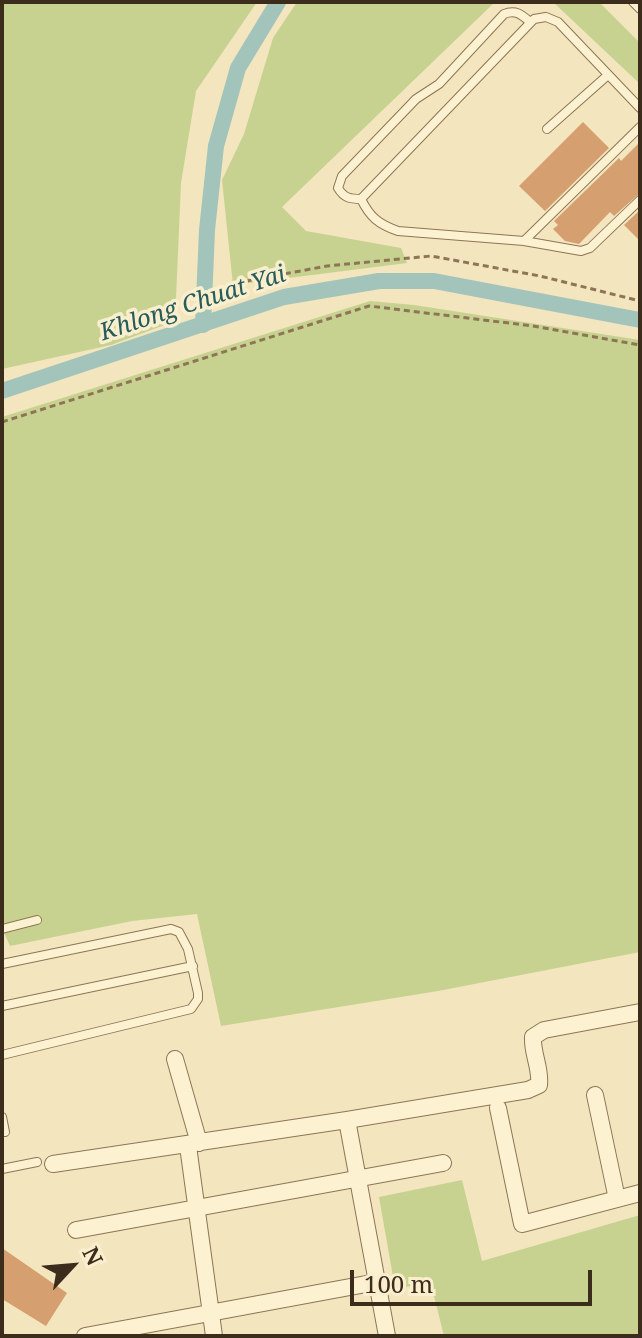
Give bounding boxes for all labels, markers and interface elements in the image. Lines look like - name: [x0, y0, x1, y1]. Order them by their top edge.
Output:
- water label: Khlong Chuat Yai: [96, 260, 290, 348]
- north arrow: [32, 1226, 112, 1306]
- text: N: [76, 1241, 111, 1270]
- scale bar: [354, 1254, 596, 1304]
- text: 100 m: [364, 1267, 433, 1300]

